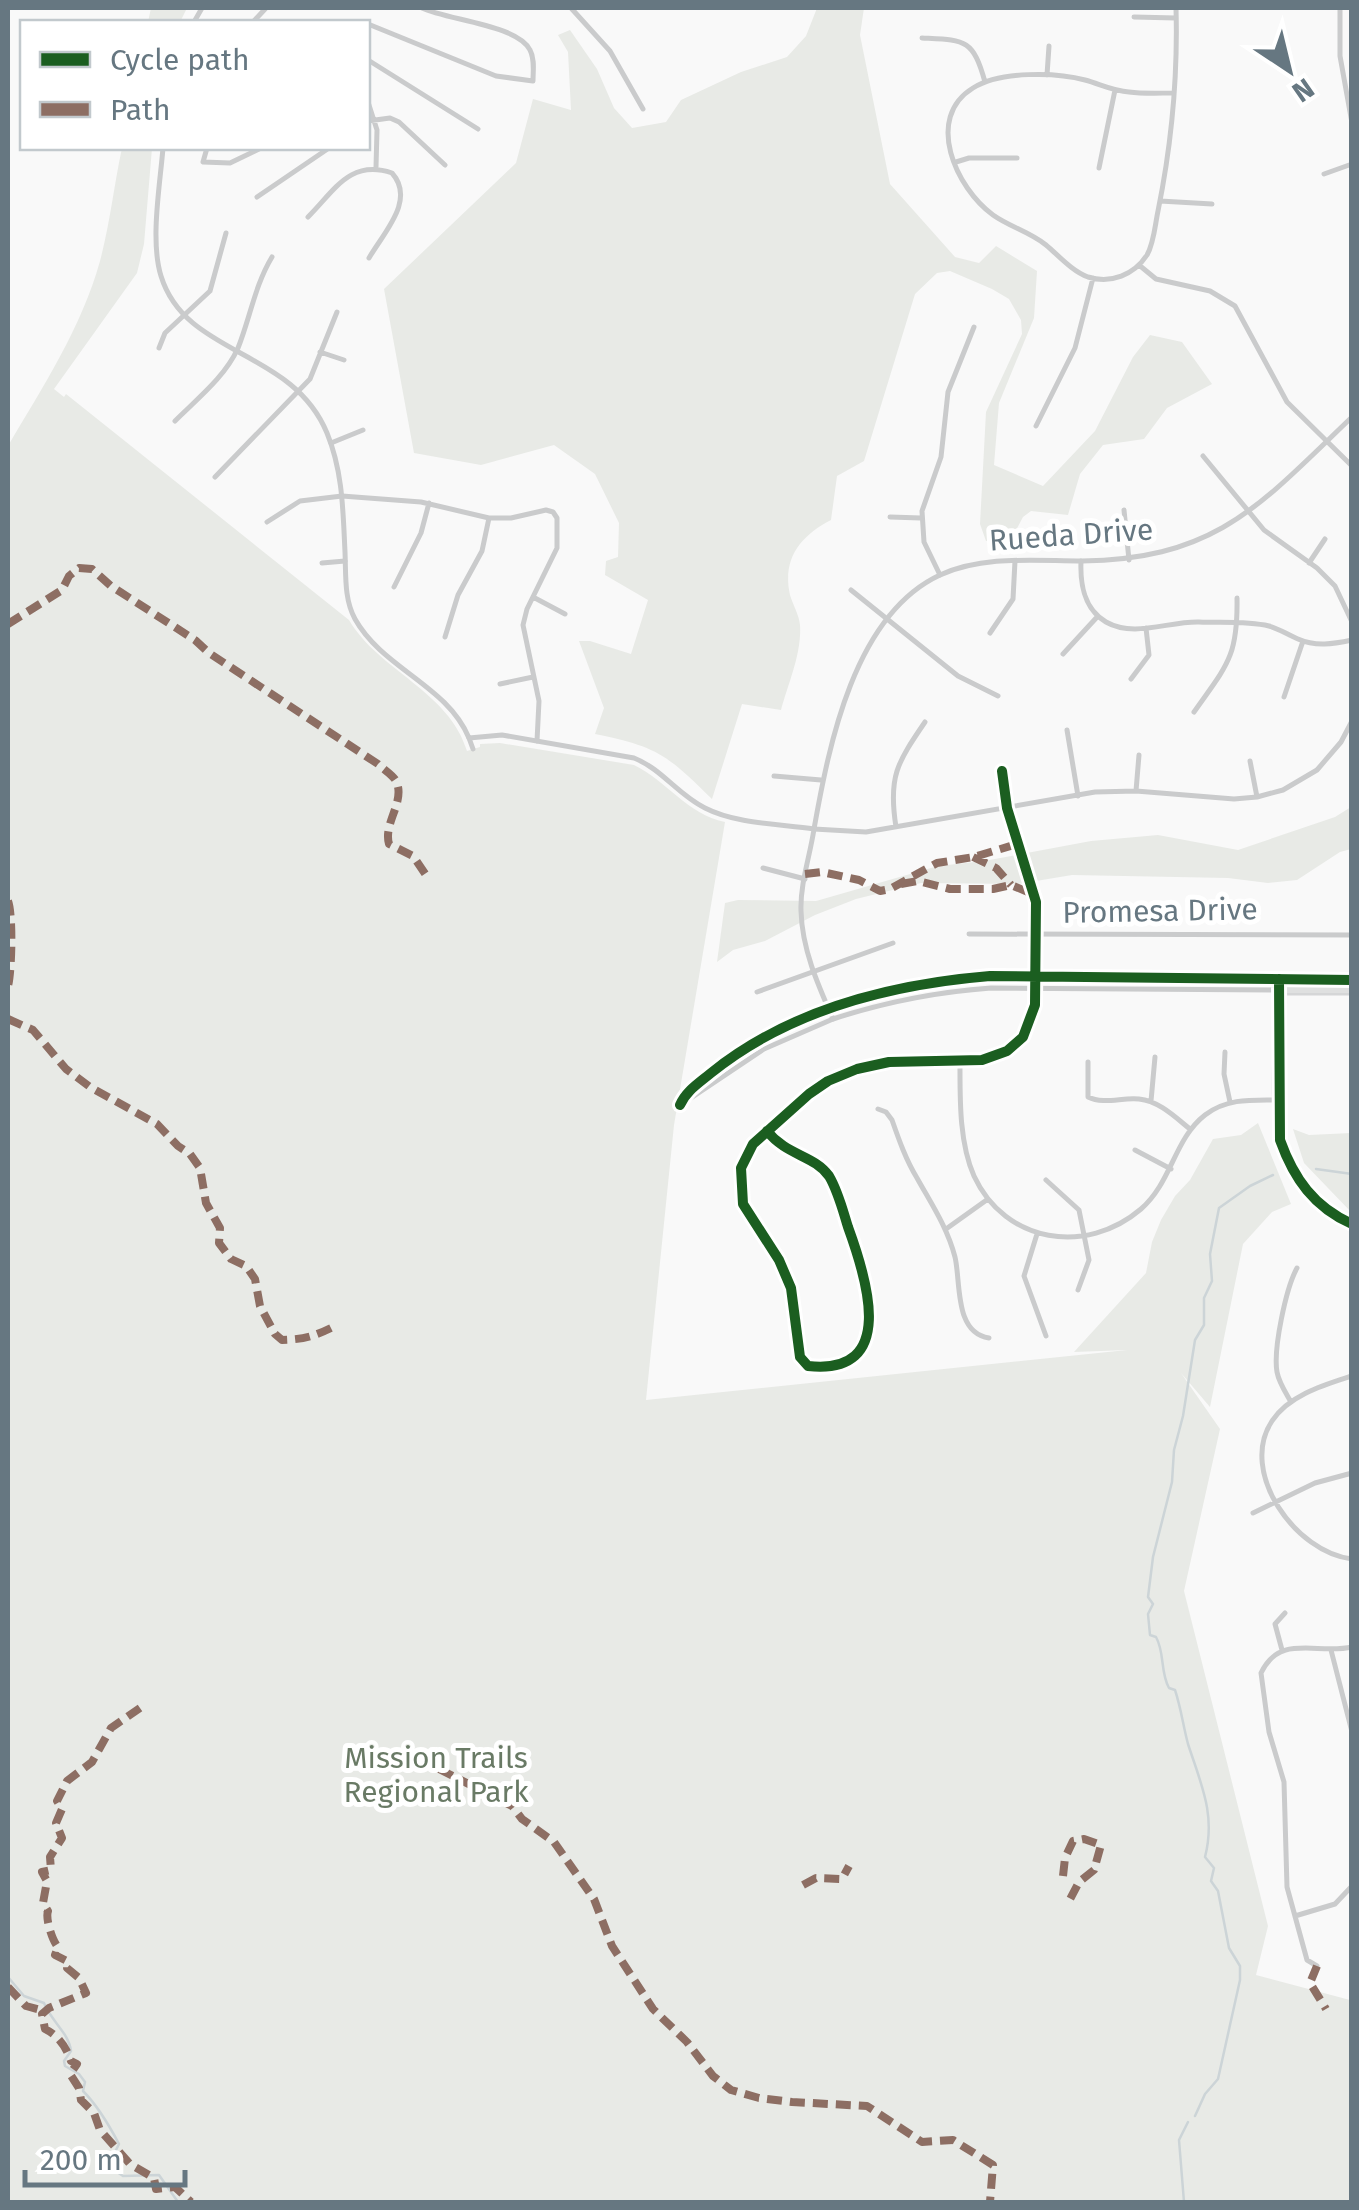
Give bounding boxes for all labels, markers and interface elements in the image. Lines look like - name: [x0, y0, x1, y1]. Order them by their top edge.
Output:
- legend: [20, 20, 370, 150]
- north arrow: [1239, 20, 1339, 120]
- text: Cycle path: [110, 42, 249, 78]
- text: N: [1286, 71, 1320, 109]
- text: Path: [110, 92, 171, 128]
- street label: Rueda Drive: [988, 511, 1154, 559]
- street label: Promesa Drive: [1062, 891, 1258, 931]
- park label: Mission Trails Regional Park: [343, 1740, 529, 1810]
- scale bar: [25, 2125, 185, 2187]
- text: 200 m: [40, 2142, 122, 2178]

